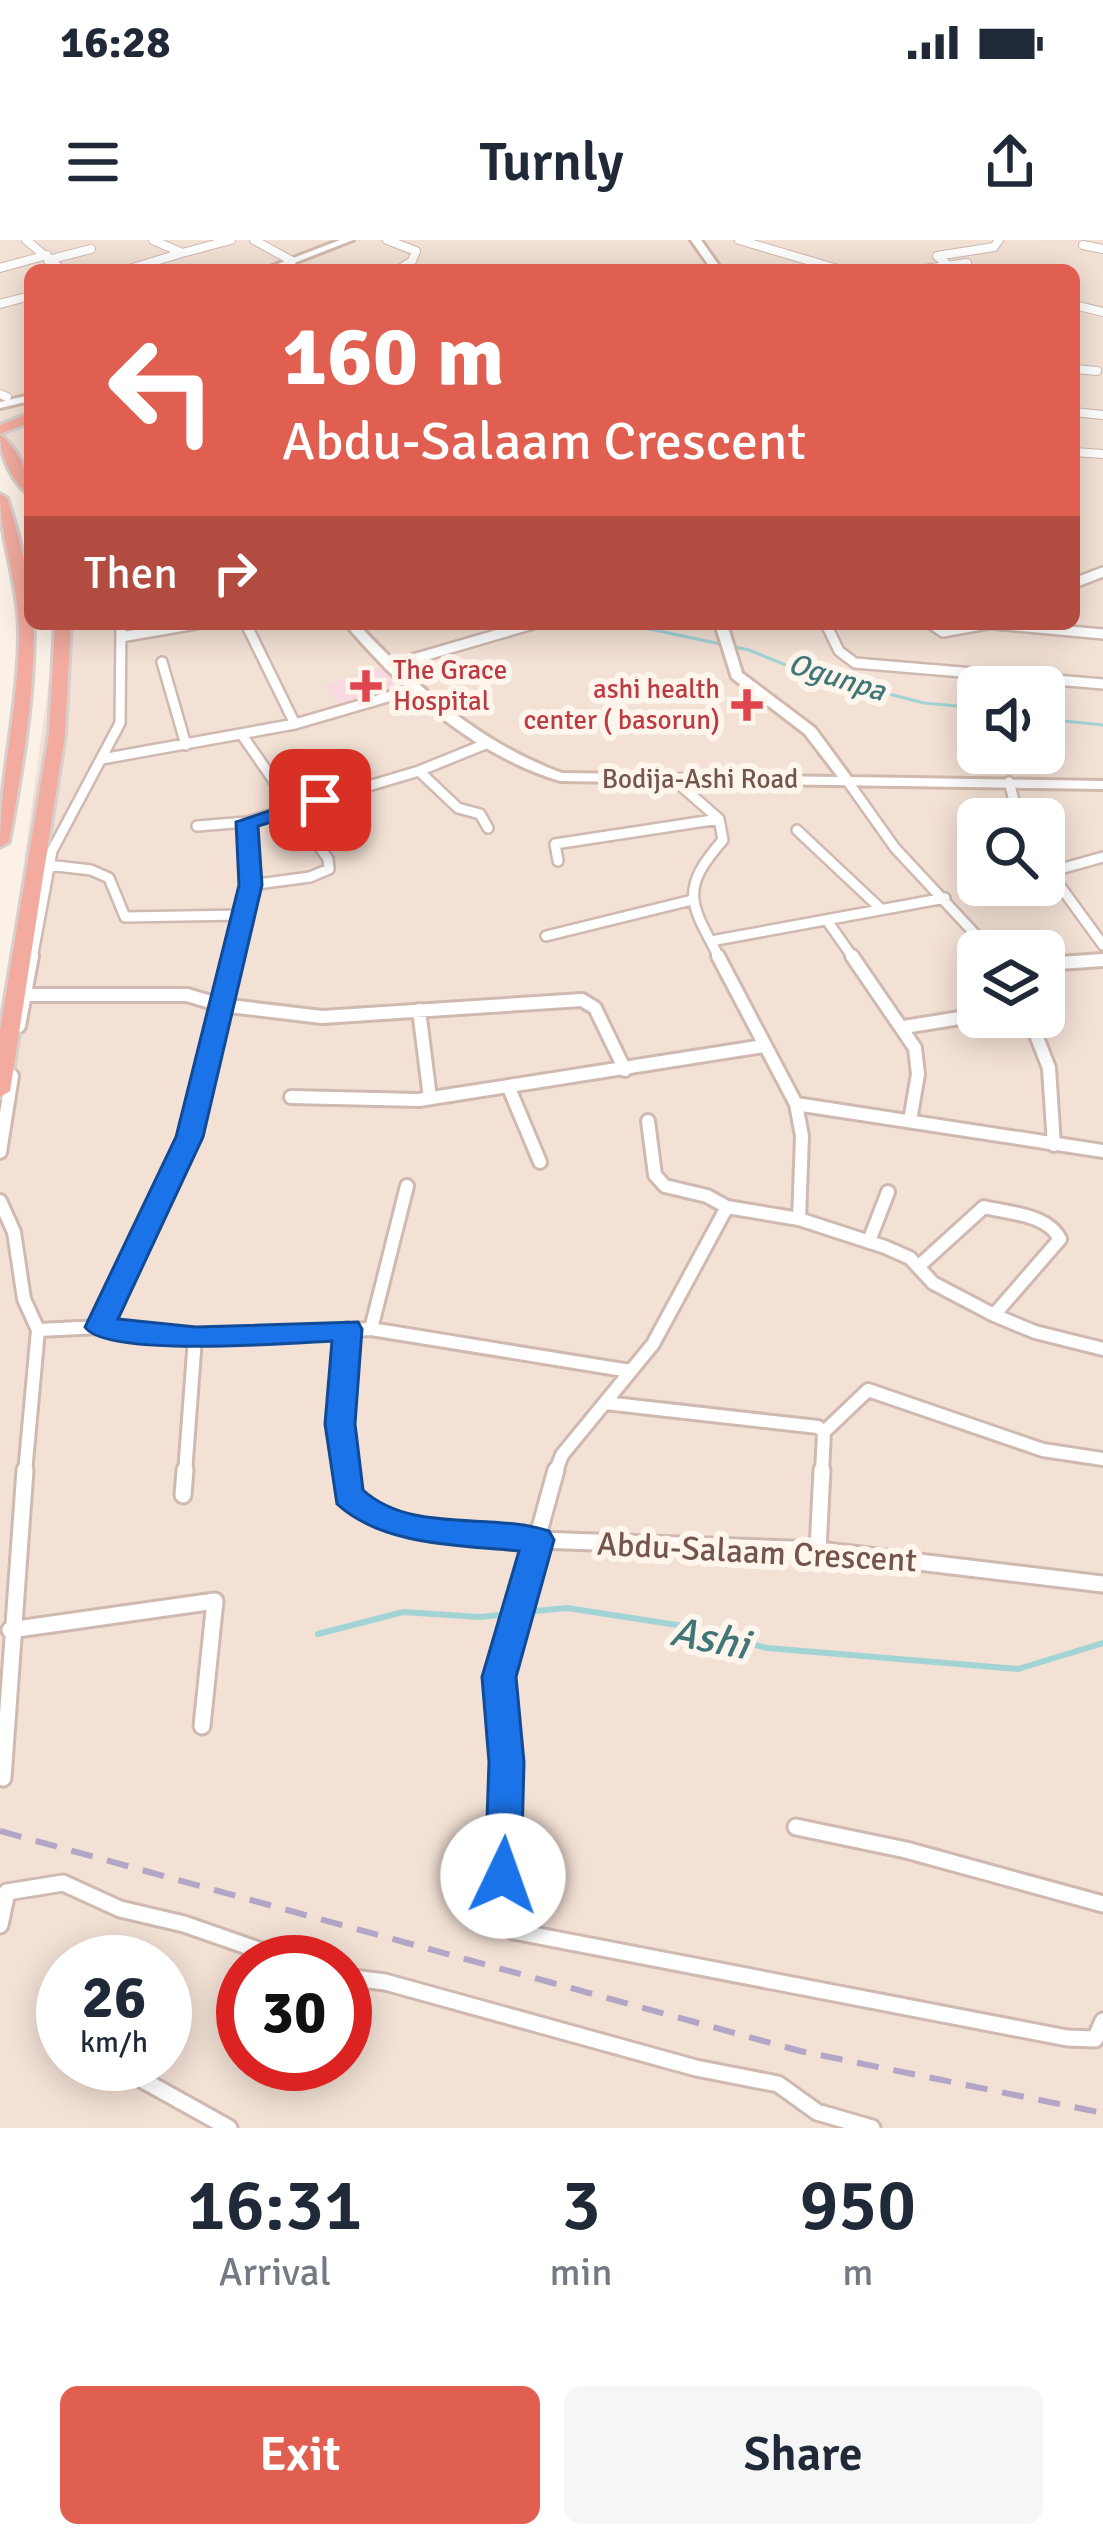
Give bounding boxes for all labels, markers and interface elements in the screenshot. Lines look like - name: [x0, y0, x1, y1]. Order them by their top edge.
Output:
- text: 16:28: [60, 15, 170, 70]
- icon: menu: [60, 129, 126, 195]
- text: Turnly: [479, 129, 624, 196]
- icon: share: [977, 129, 1043, 195]
- text: 160 m: [282, 305, 504, 409]
- icon: left: [84, 312, 240, 468]
- text: Abdu-Salaam Crescent: [282, 408, 806, 475]
- icon: right: [202, 540, 268, 606]
- text: Then: [84, 546, 178, 601]
- water label: Ogunpa: [784, 645, 891, 710]
- place label: The Grace Hospital: [393, 654, 507, 718]
- map controls: [957, 666, 1065, 1038]
- button: sound: [957, 666, 1065, 774]
- marker: The Grace Hospital: [350, 670, 382, 702]
- place label: ashi health center ( basorun): [524, 673, 720, 737]
- marker: ashi health center ( basorun): [731, 689, 763, 721]
- pin: [269, 749, 371, 851]
- street label: Bodija-Ashi Road: [602, 763, 798, 796]
- icon: arrive: [287, 767, 353, 833]
- button: search: [957, 798, 1065, 906]
- button: layers: [957, 930, 1065, 1038]
- street label: Abdu-Salaam Crescent: [596, 1524, 918, 1581]
- water label: Ashi: [666, 1606, 757, 1672]
- position arrow: [440, 1813, 566, 1939]
- speed limit sign: 30: [216, 1935, 372, 2091]
- text: 26: [82, 1961, 146, 2035]
- text: km/h: [80, 2024, 148, 2061]
- text: 16:31: [187, 2161, 363, 2250]
- text: 3: [562, 2161, 601, 2250]
- text: 950: [799, 2161, 916, 2250]
- text: Arrival: [219, 2248, 331, 2296]
- text: min: [550, 2248, 613, 2296]
- text: m: [842, 2248, 873, 2296]
- button: Exit: [60, 2386, 540, 2524]
- button: Share: [564, 2386, 1043, 2524]

